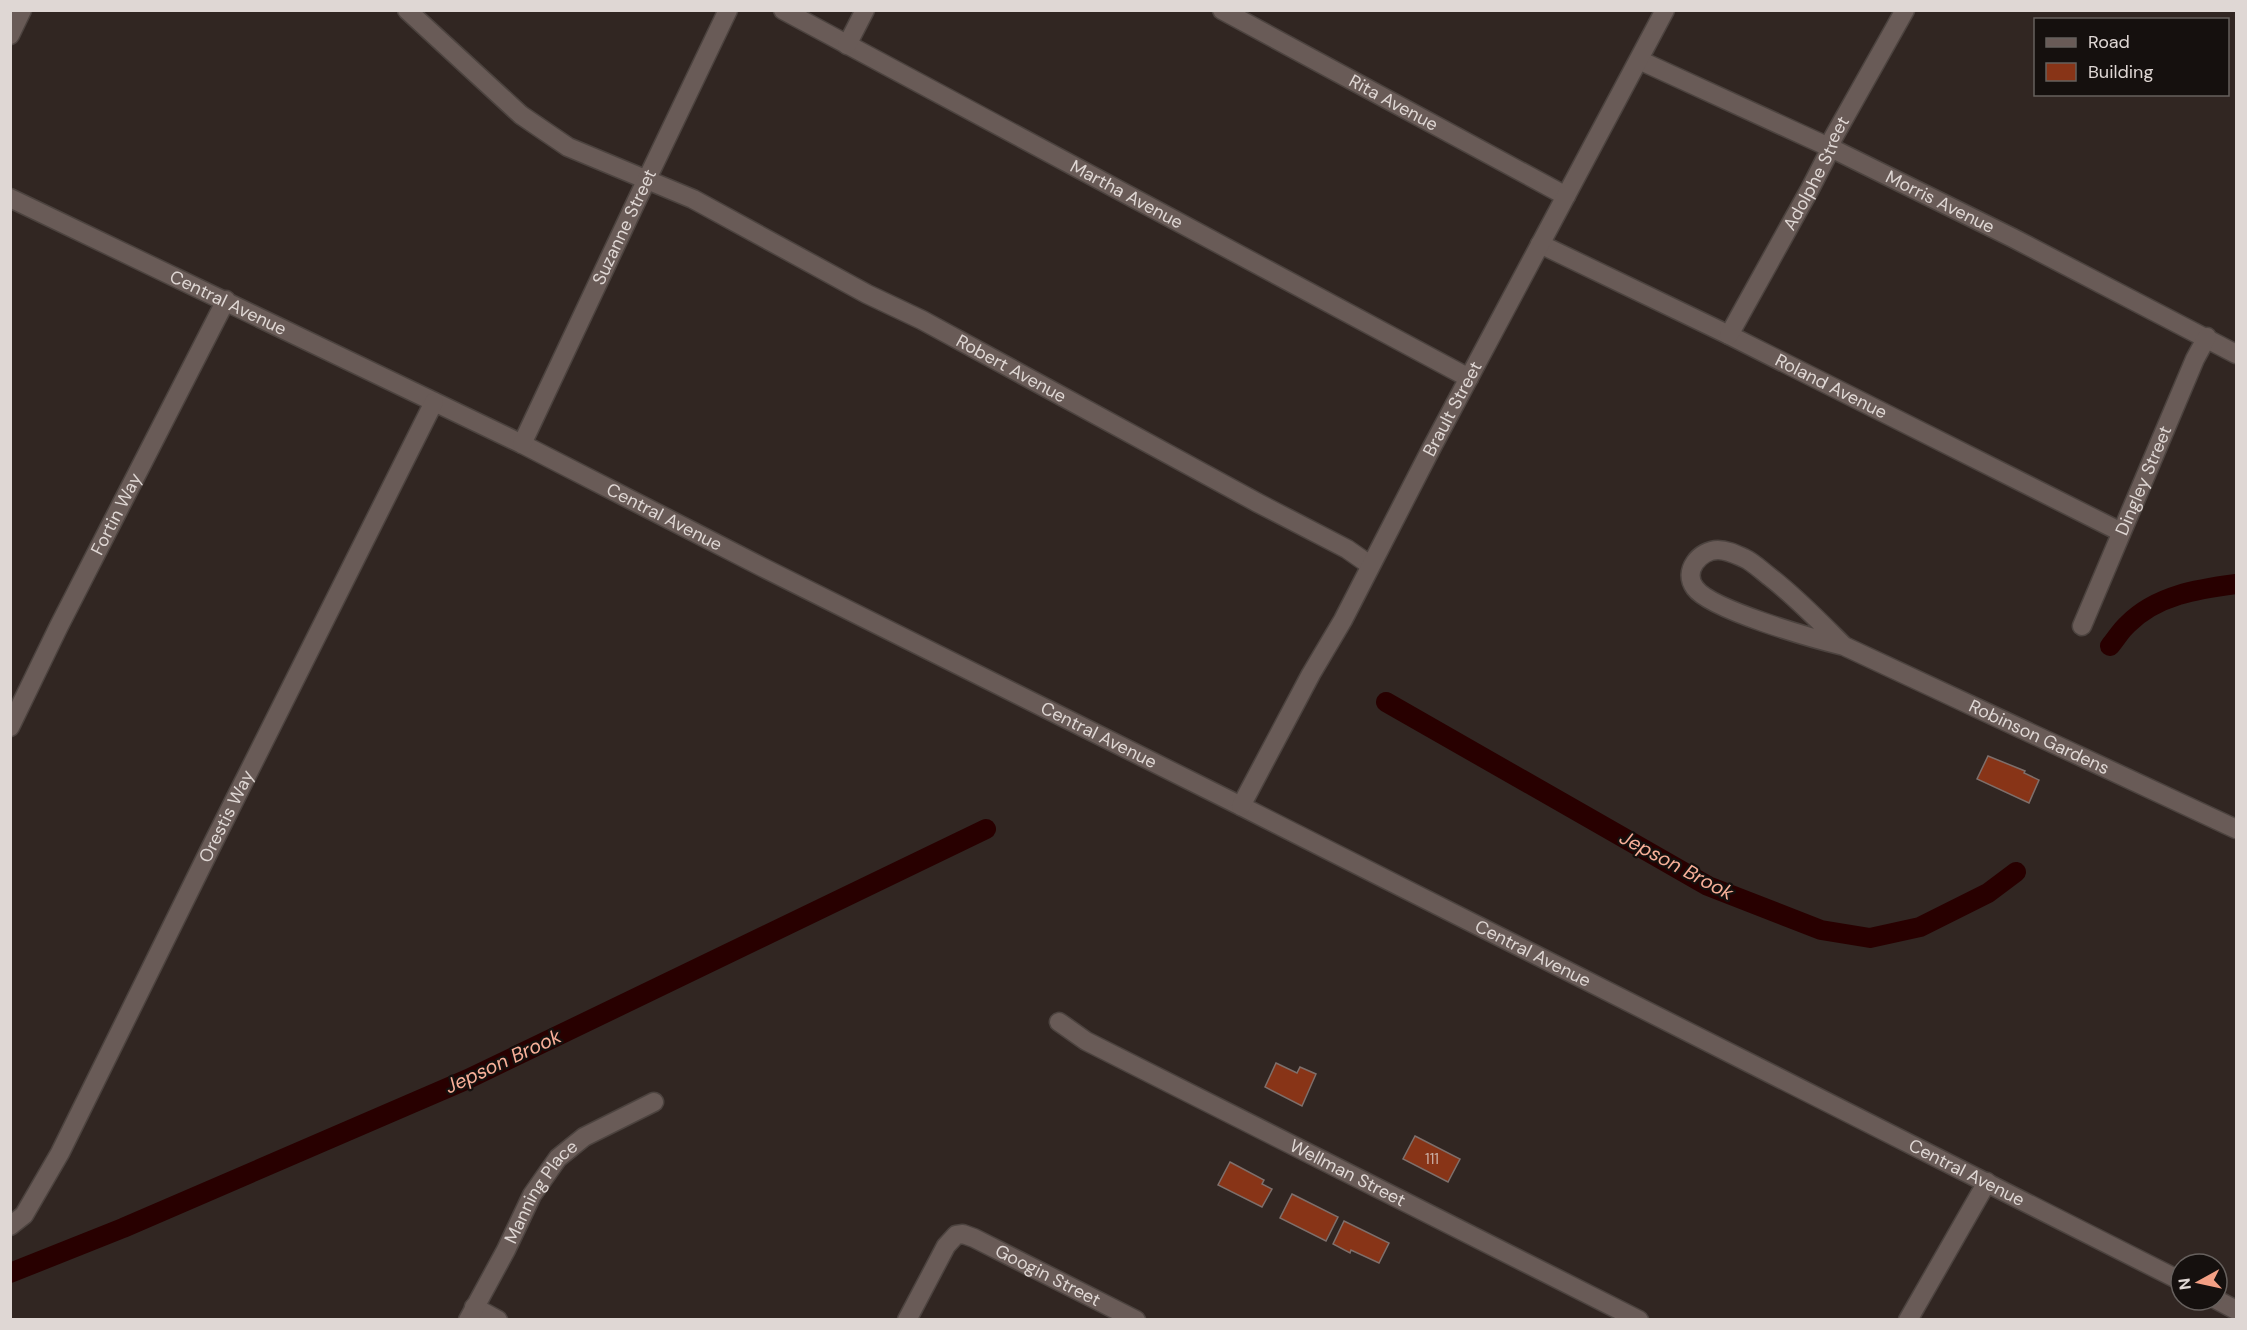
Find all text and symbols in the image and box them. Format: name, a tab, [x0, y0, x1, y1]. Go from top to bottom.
legend	[2034, 18, 2229, 96]
text: Road	[2088, 30, 2130, 54]
text: Building	[2088, 60, 2153, 84]
street label: Rita Avenue	[1345, 69, 1442, 137]
street label: Adolphe Street	[1777, 112, 1855, 235]
street label: Martha Avenue	[1066, 154, 1187, 234]
street label: Suzanne Street	[587, 165, 662, 289]
street label: Morris Avenue	[1882, 165, 1999, 239]
street label: Central Avenue	[166, 264, 291, 341]
street label: Robert Avenue	[952, 329, 1071, 408]
street label: Roland Avenue	[1771, 348, 1891, 424]
street label: Brault Street	[1417, 357, 1488, 461]
street label: Dingley Street	[2110, 422, 2177, 539]
street label: Fortin Way	[85, 469, 147, 559]
street label: Central Avenue	[602, 477, 726, 557]
street label: Robinson Gardens	[1965, 694, 2113, 780]
street label: Central Avenue	[1036, 696, 1161, 774]
street label: Orestis Way	[193, 766, 260, 867]
water label: Jepson Brook	[1615, 824, 1739, 906]
street label: Central Avenue	[1471, 914, 1595, 993]
water label: Jepson Brook	[441, 1022, 566, 1099]
street label: Central Avenue	[1904, 1133, 2029, 1212]
street label: Wellman Street	[1286, 1134, 1410, 1212]
street label: Manning Place	[499, 1135, 583, 1248]
house number: 111	[1425, 1149, 1439, 1169]
street label: Googin Street	[991, 1239, 1105, 1312]
north arrow	[2169, 1252, 2229, 1312]
text: N	[2173, 1277, 2196, 1291]

